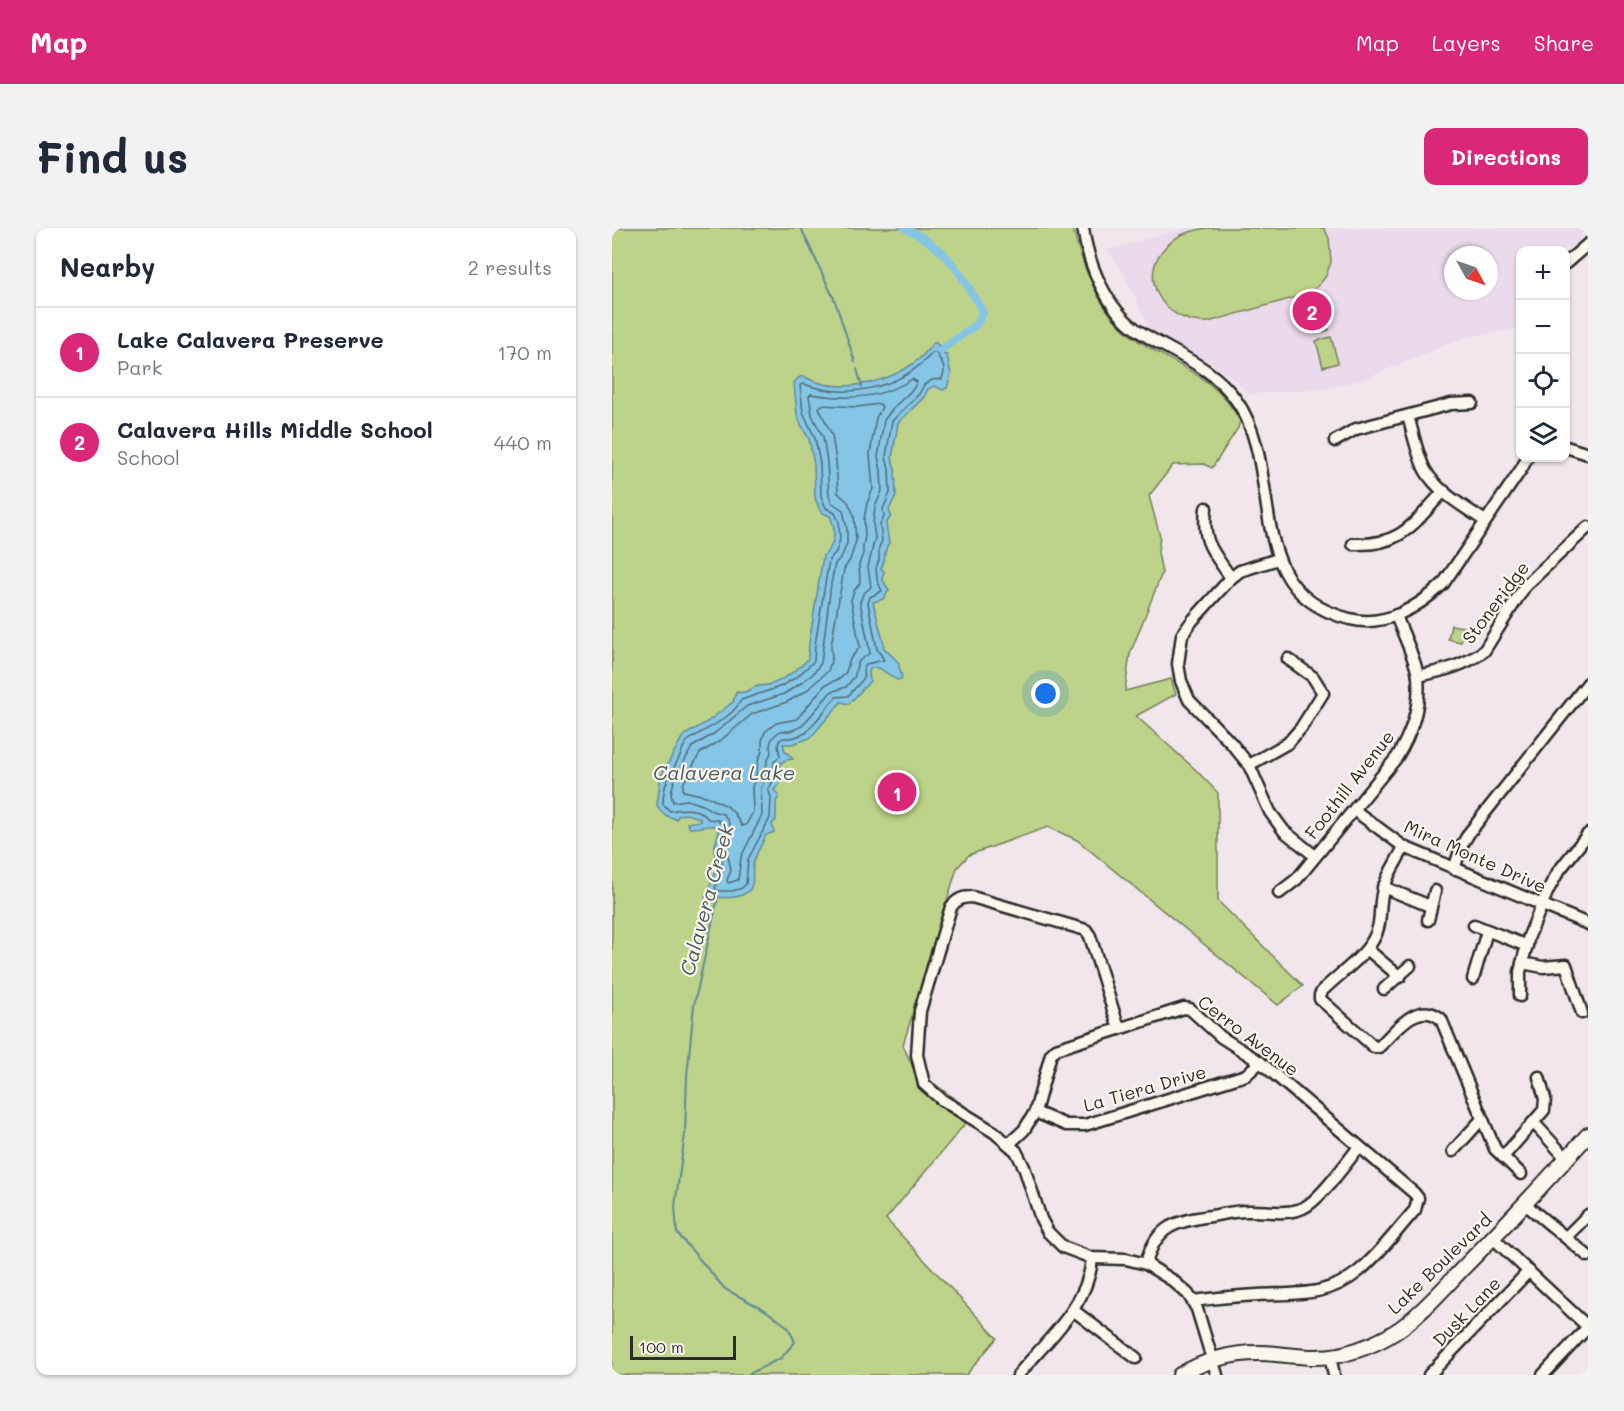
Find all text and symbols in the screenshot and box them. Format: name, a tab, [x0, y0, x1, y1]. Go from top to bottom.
text: Map	[30, 24, 87, 60]
text: Map	[1356, 29, 1399, 56]
text: Layers	[1432, 29, 1501, 56]
text: Share	[1534, 29, 1594, 56]
button: Directions	[1424, 128, 1588, 185]
text: Find us	[36, 129, 188, 184]
north arrow	[1444, 246, 1498, 300]
map controls	[1516, 246, 1570, 462]
button: +	[1516, 246, 1570, 300]
text: Nearby	[60, 250, 155, 284]
text: 2 results	[468, 254, 552, 280]
pin: 2	[1292, 288, 1332, 334]
button: −	[1516, 300, 1570, 354]
text: Lake Calavera Preserve	[117, 325, 384, 354]
text: 1	[75, 339, 84, 365]
text: 170 m	[497, 339, 552, 365]
text: Park	[117, 354, 162, 380]
button: locate	[1516, 354, 1570, 408]
button: layers	[1516, 408, 1570, 462]
text: Calavera Hills Middle School	[117, 415, 433, 444]
text: 2	[74, 429, 85, 455]
text: 440 m	[494, 429, 552, 455]
text: School	[117, 444, 180, 470]
street label: Stoneridge	[1456, 556, 1534, 649]
your location	[1031, 679, 1060, 708]
street label: Foothill Avenue	[1299, 725, 1399, 844]
water label: Calavera Lake	[653, 759, 795, 785]
pin: 1	[878, 770, 916, 814]
street label: Mira Monte Drive	[1401, 814, 1550, 898]
water label: Calavera Creek	[673, 821, 739, 978]
street label: Cerro Avenue	[1193, 989, 1304, 1081]
street label: La Tiera Drive	[1081, 1059, 1209, 1117]
street label: Lake Boulevard	[1382, 1208, 1496, 1319]
street label: Dusk Lane	[1427, 1271, 1506, 1351]
scale bar	[630, 1333, 736, 1360]
text: 100 m	[639, 1336, 684, 1357]

